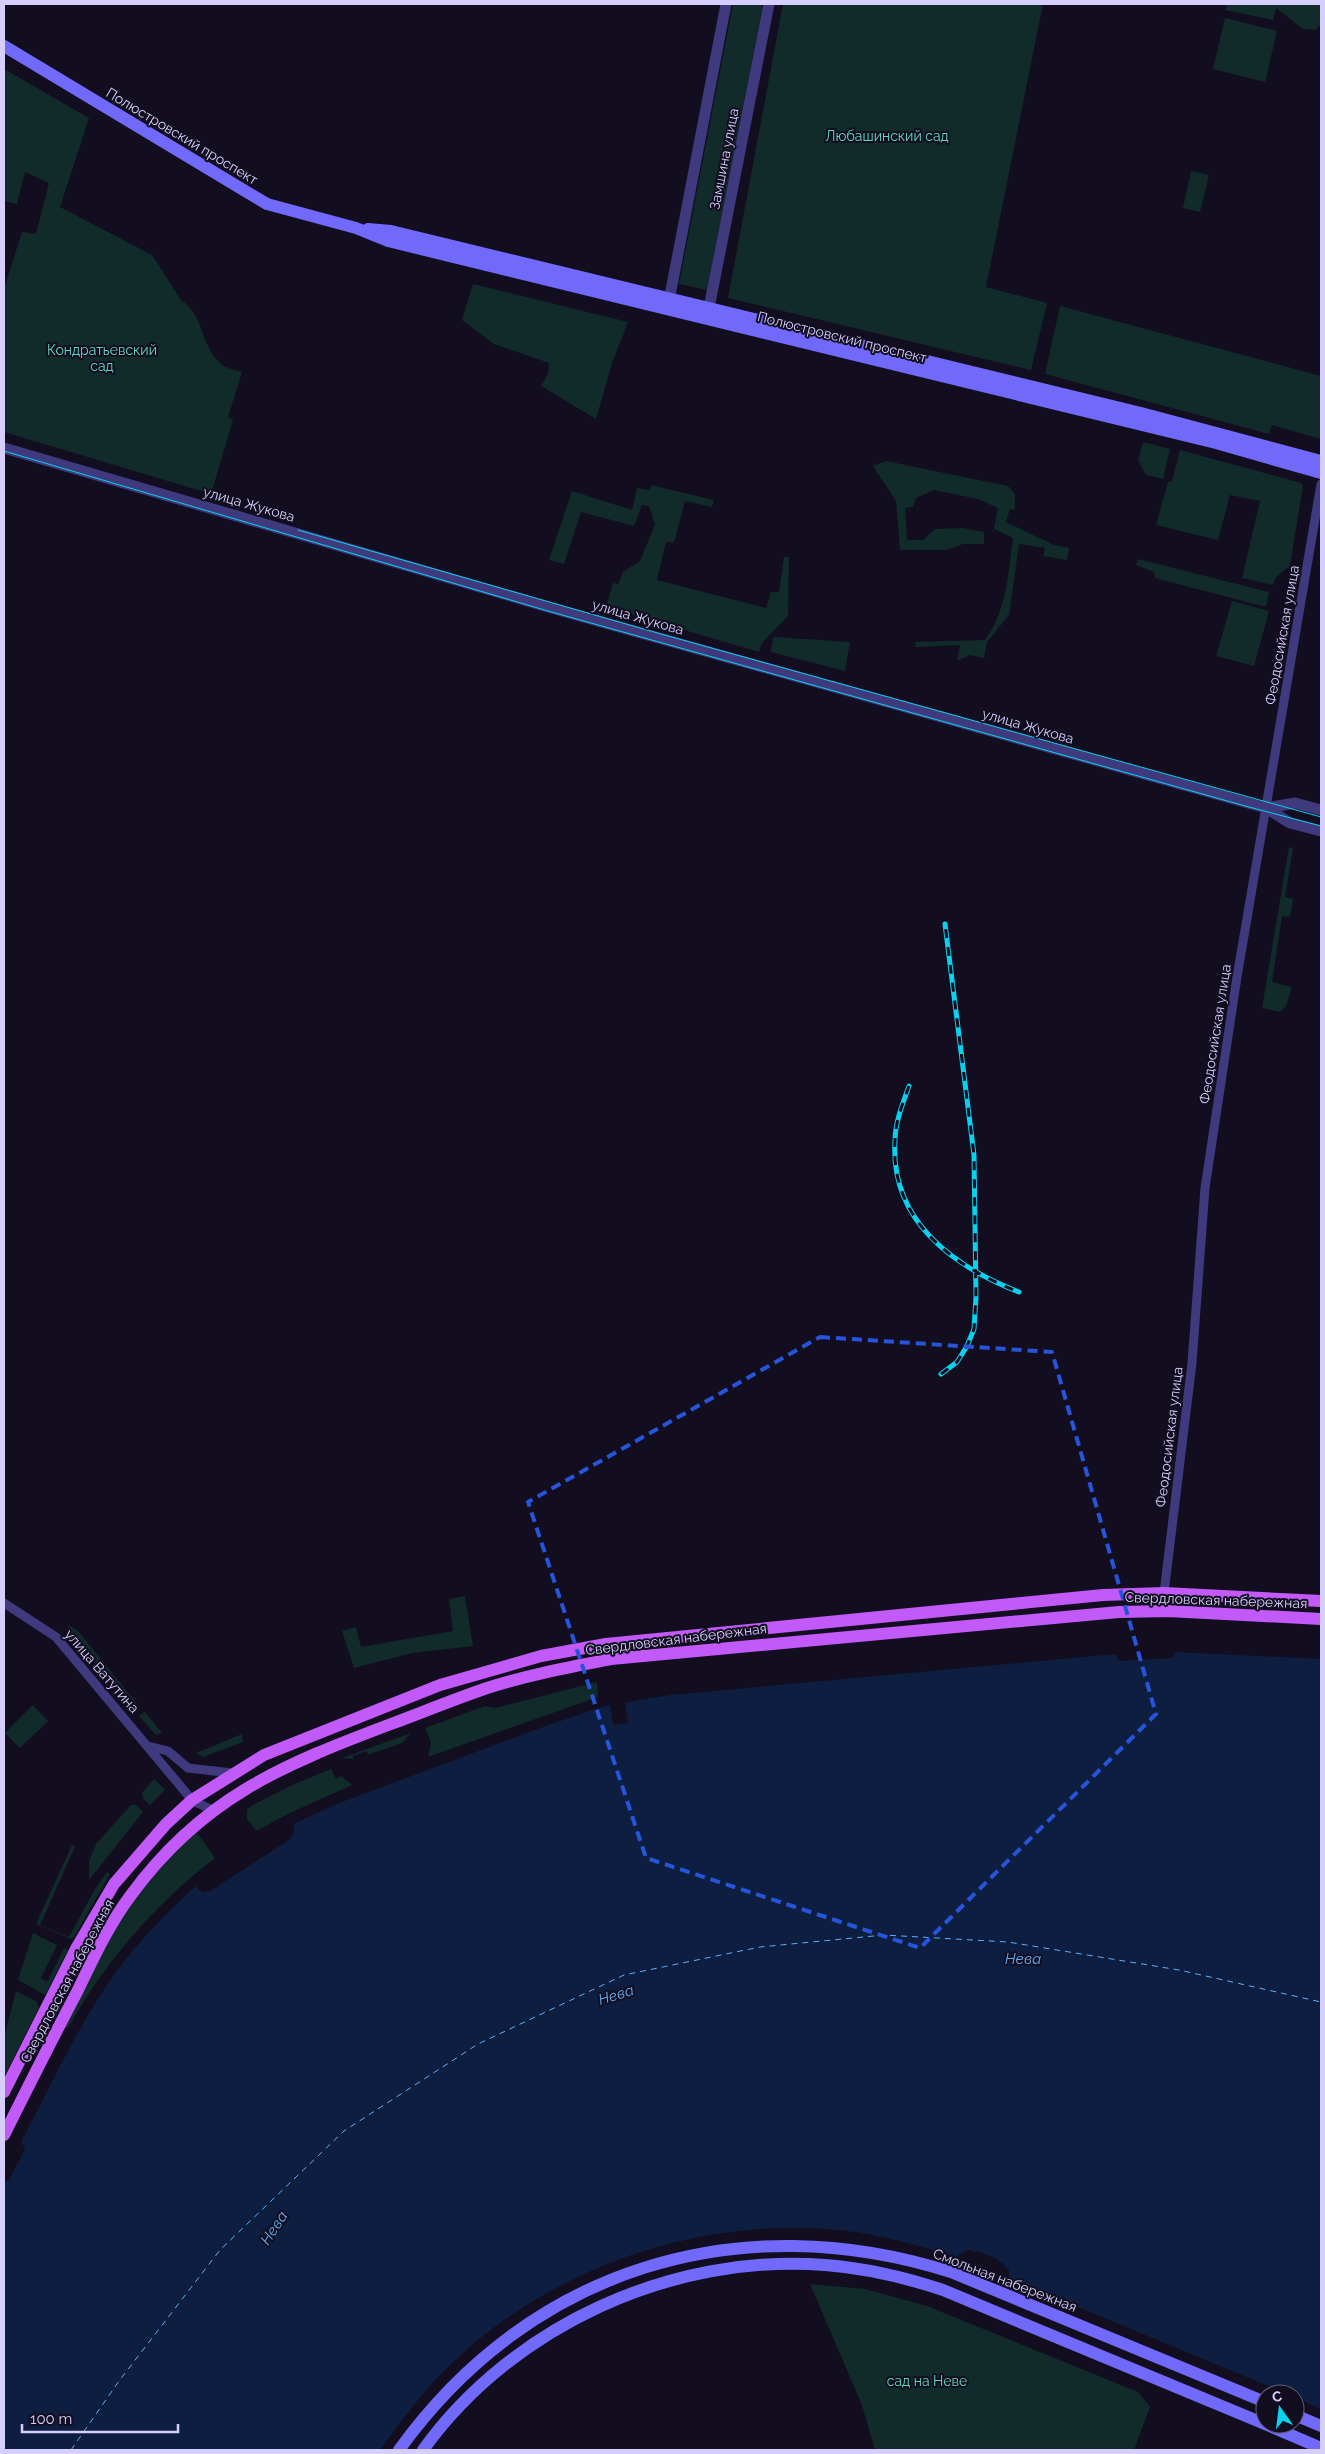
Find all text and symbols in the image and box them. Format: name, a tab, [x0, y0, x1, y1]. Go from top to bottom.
street label: Полюстровский проспект	[103, 84, 261, 188]
street label: Замшина улица	[706, 107, 742, 211]
park label: Любашинский сад	[825, 128, 949, 144]
street label: Полюстровский проспект	[756, 308, 929, 366]
park label: Кондратьевский сад	[47, 342, 157, 374]
street label: улица Жукова	[201, 483, 297, 525]
street label: Феодосийская улица	[1262, 564, 1302, 706]
street label: улица Жукова	[590, 596, 686, 638]
street label: улица Жукова	[980, 705, 1076, 747]
street label: Феодосийская улица	[1196, 963, 1234, 1105]
street label: Феодосийская улица	[1152, 1366, 1186, 1508]
street label: Свердловская набережная	[1124, 1589, 1308, 1611]
street label: Свердловская набережная	[584, 1620, 768, 1658]
street label: улица Ватутина	[61, 1626, 143, 1716]
street label: Свердловская набережная	[17, 1897, 117, 2065]
water label: Нева	[1005, 1950, 1041, 1968]
water label: Нева	[596, 1981, 636, 2009]
water label: Нева	[257, 2208, 291, 2248]
street label: Смольная набережная	[931, 2245, 1079, 2315]
park label: сад на Неве	[887, 2373, 967, 2389]
north arrow	[1255, 2384, 1305, 2434]
text: С	[1270, 2387, 1284, 2405]
scale bar	[22, 2402, 179, 2434]
text: 100 m	[30, 2410, 72, 2428]

